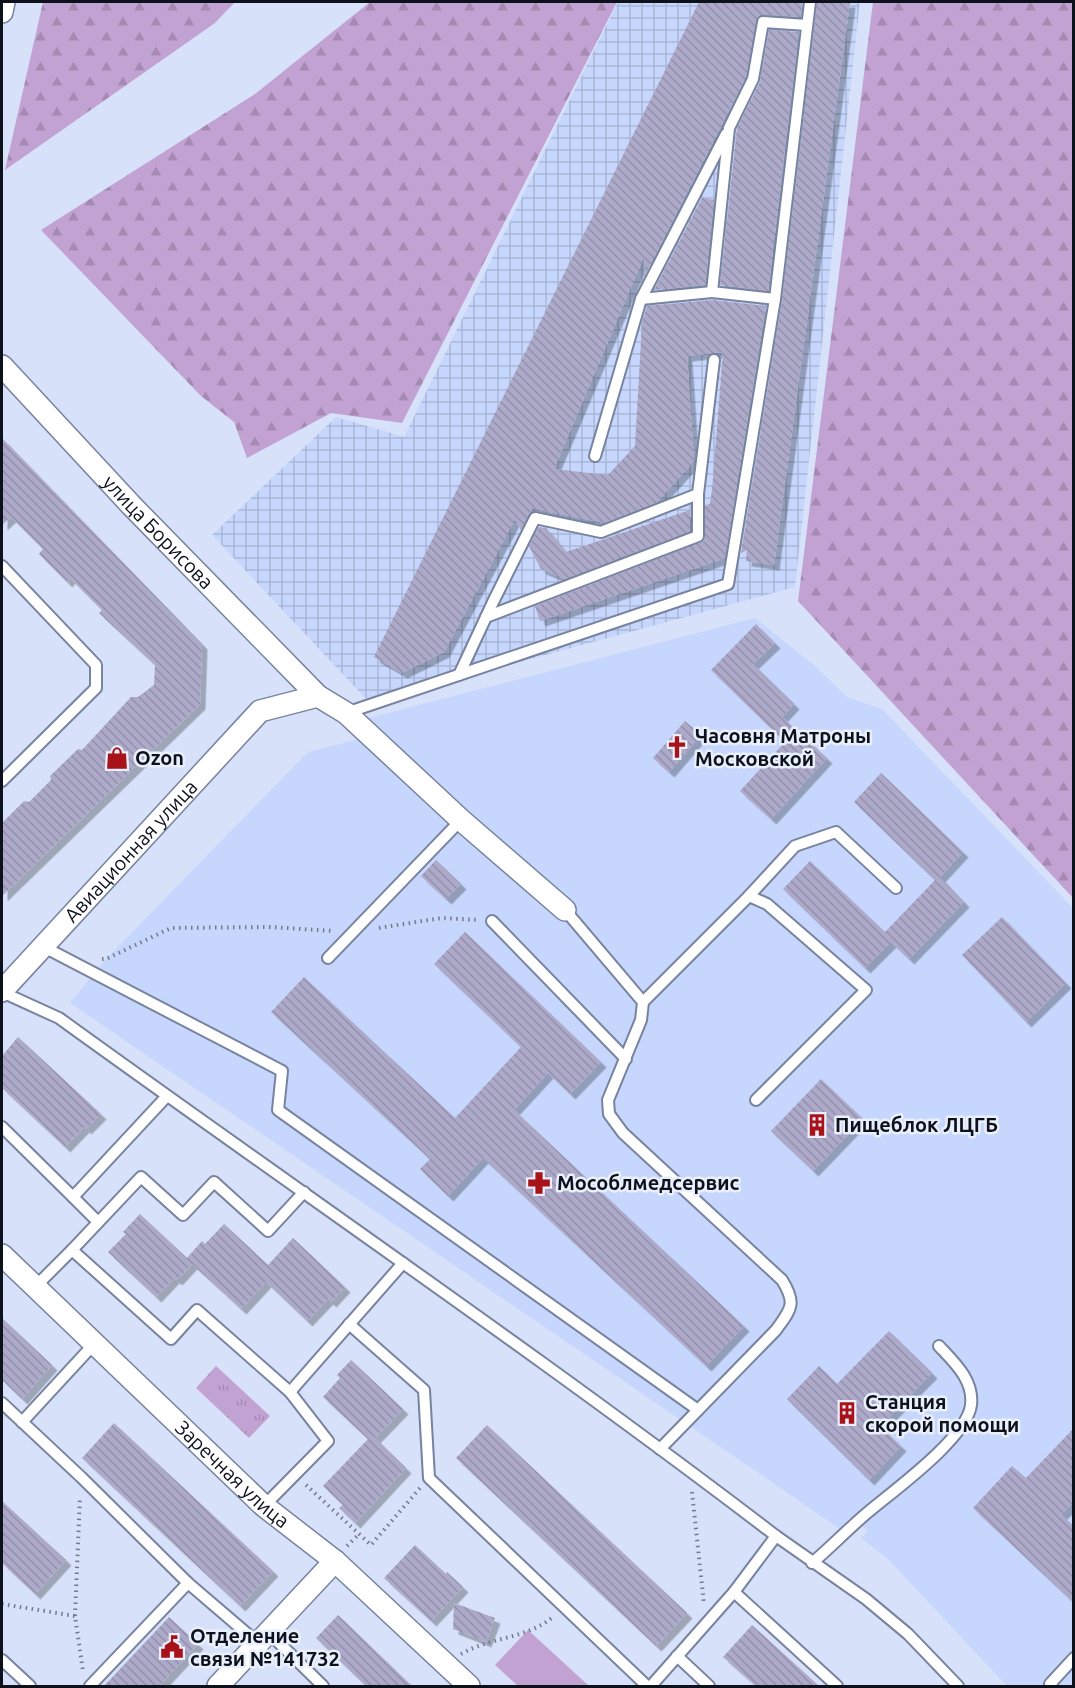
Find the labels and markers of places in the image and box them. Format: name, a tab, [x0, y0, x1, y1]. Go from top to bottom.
place label: Часовня Матроны Московской	[695, 724, 871, 770]
church icon: Часовня Матроны Московской	[664, 734, 690, 760]
shop icon: Ozon	[104, 745, 130, 771]
place label: Ozon	[135, 746, 184, 769]
building icon: Пищеблок ЛЦГБ	[804, 1112, 830, 1138]
place label: Пищеблок ЛЦГБ	[835, 1113, 998, 1136]
pharmacy icon: Мособлмедсервис	[526, 1170, 552, 1196]
place label: Мособлмедсервис	[557, 1171, 740, 1194]
place label: Станция скорой помощи	[865, 1390, 1019, 1436]
building icon: Станция скорой помощи	[834, 1400, 860, 1426]
place label: Отделение связи №141732	[190, 1624, 340, 1670]
public building icon: Отделение связи №141732	[159, 1634, 185, 1660]

